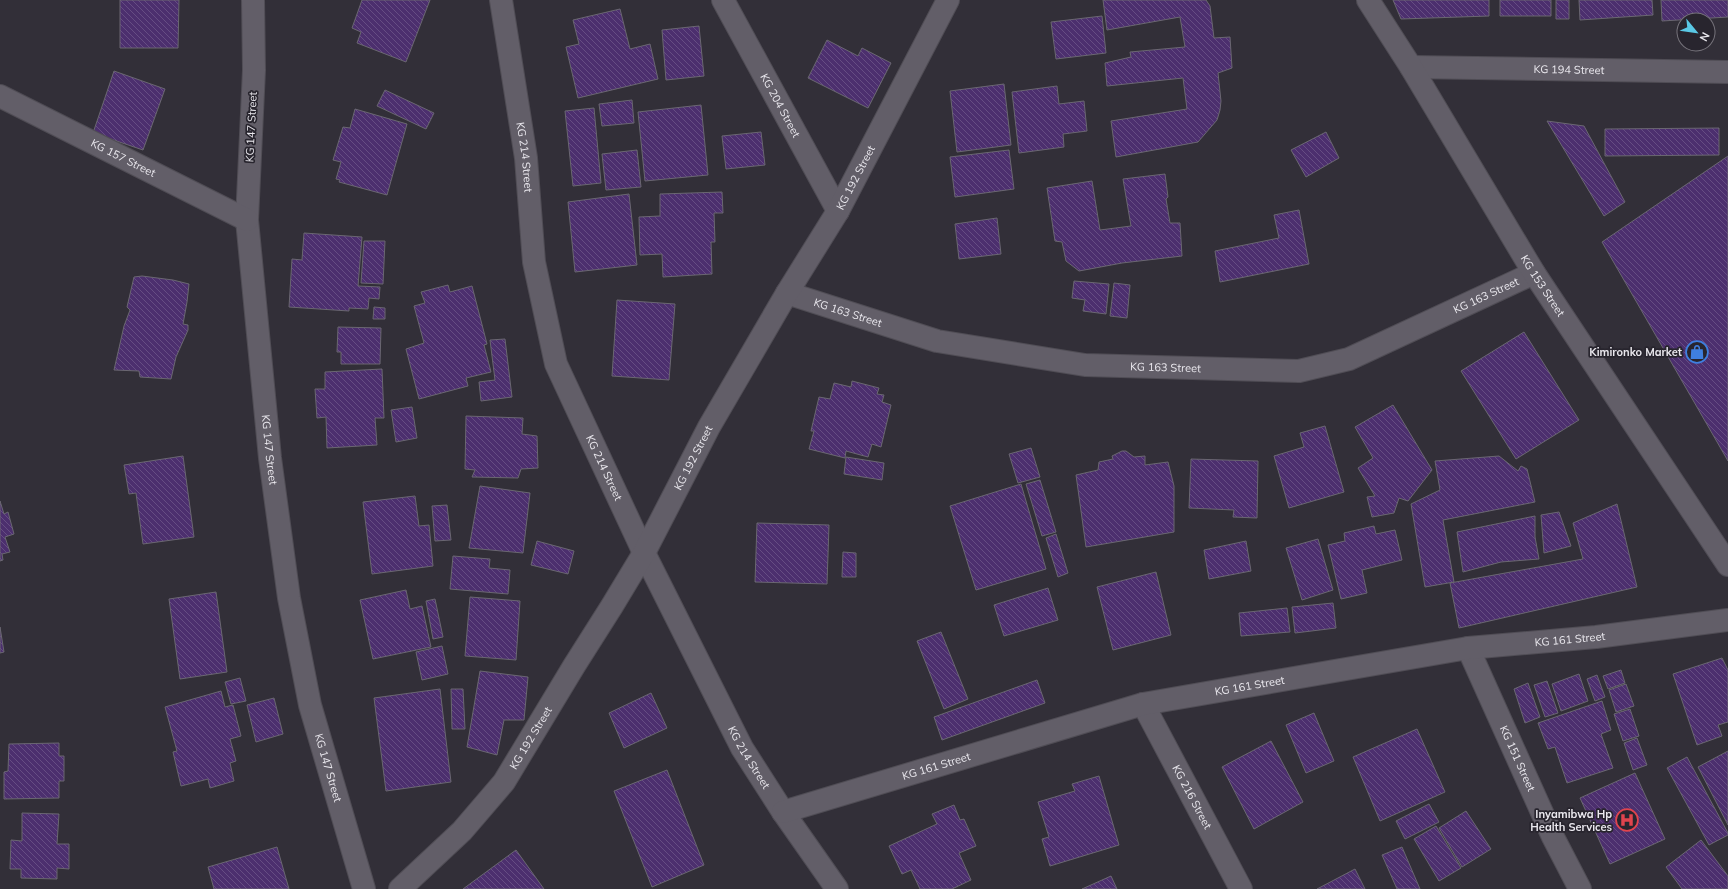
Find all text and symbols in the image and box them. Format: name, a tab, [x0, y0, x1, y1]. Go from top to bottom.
north arrow	[1676, 12, 1716, 52]
text: N	[1697, 30, 1713, 44]
street label: KG 194 Street	[1533, 62, 1605, 77]
street label: KG 204 Street	[757, 71, 804, 140]
street label: KG 147 Street	[242, 91, 260, 163]
street label: KG 214 Street	[513, 121, 536, 193]
street label: KG 157 Street	[89, 136, 158, 180]
street label: KG 192 Street	[833, 143, 878, 212]
street label: KG 153 Street	[1518, 252, 1568, 319]
street label: KG 163 Street	[1451, 274, 1521, 317]
street label: KG 163 Street	[812, 295, 884, 330]
shop icon: Kimironko Market	[1684, 339, 1710, 365]
place label: Kimironko Market	[1589, 345, 1682, 359]
street label: KG 163 Street	[1130, 359, 1201, 375]
street label: KG 147 Street	[259, 414, 281, 486]
street label: KG 192 Street	[671, 423, 716, 492]
street label: KG 214 Street	[583, 433, 626, 503]
street label: KG 161 Street	[1534, 629, 1606, 649]
street label: KG 161 Street	[1214, 673, 1286, 699]
street label: KG 192 Street	[506, 704, 555, 772]
street label: KG 151 Street	[1497, 723, 1539, 794]
street label: KG 214 Street	[725, 724, 773, 791]
street label: KG 147 Street	[312, 732, 345, 804]
street label: KG 161 Street	[900, 749, 972, 783]
street label: KG 216 Street	[1169, 762, 1215, 831]
place label: Inyamibwa Hp Health Services	[1530, 807, 1612, 834]
hospital icon: Inyamibwa Hp Health Services	[1614, 807, 1640, 833]

